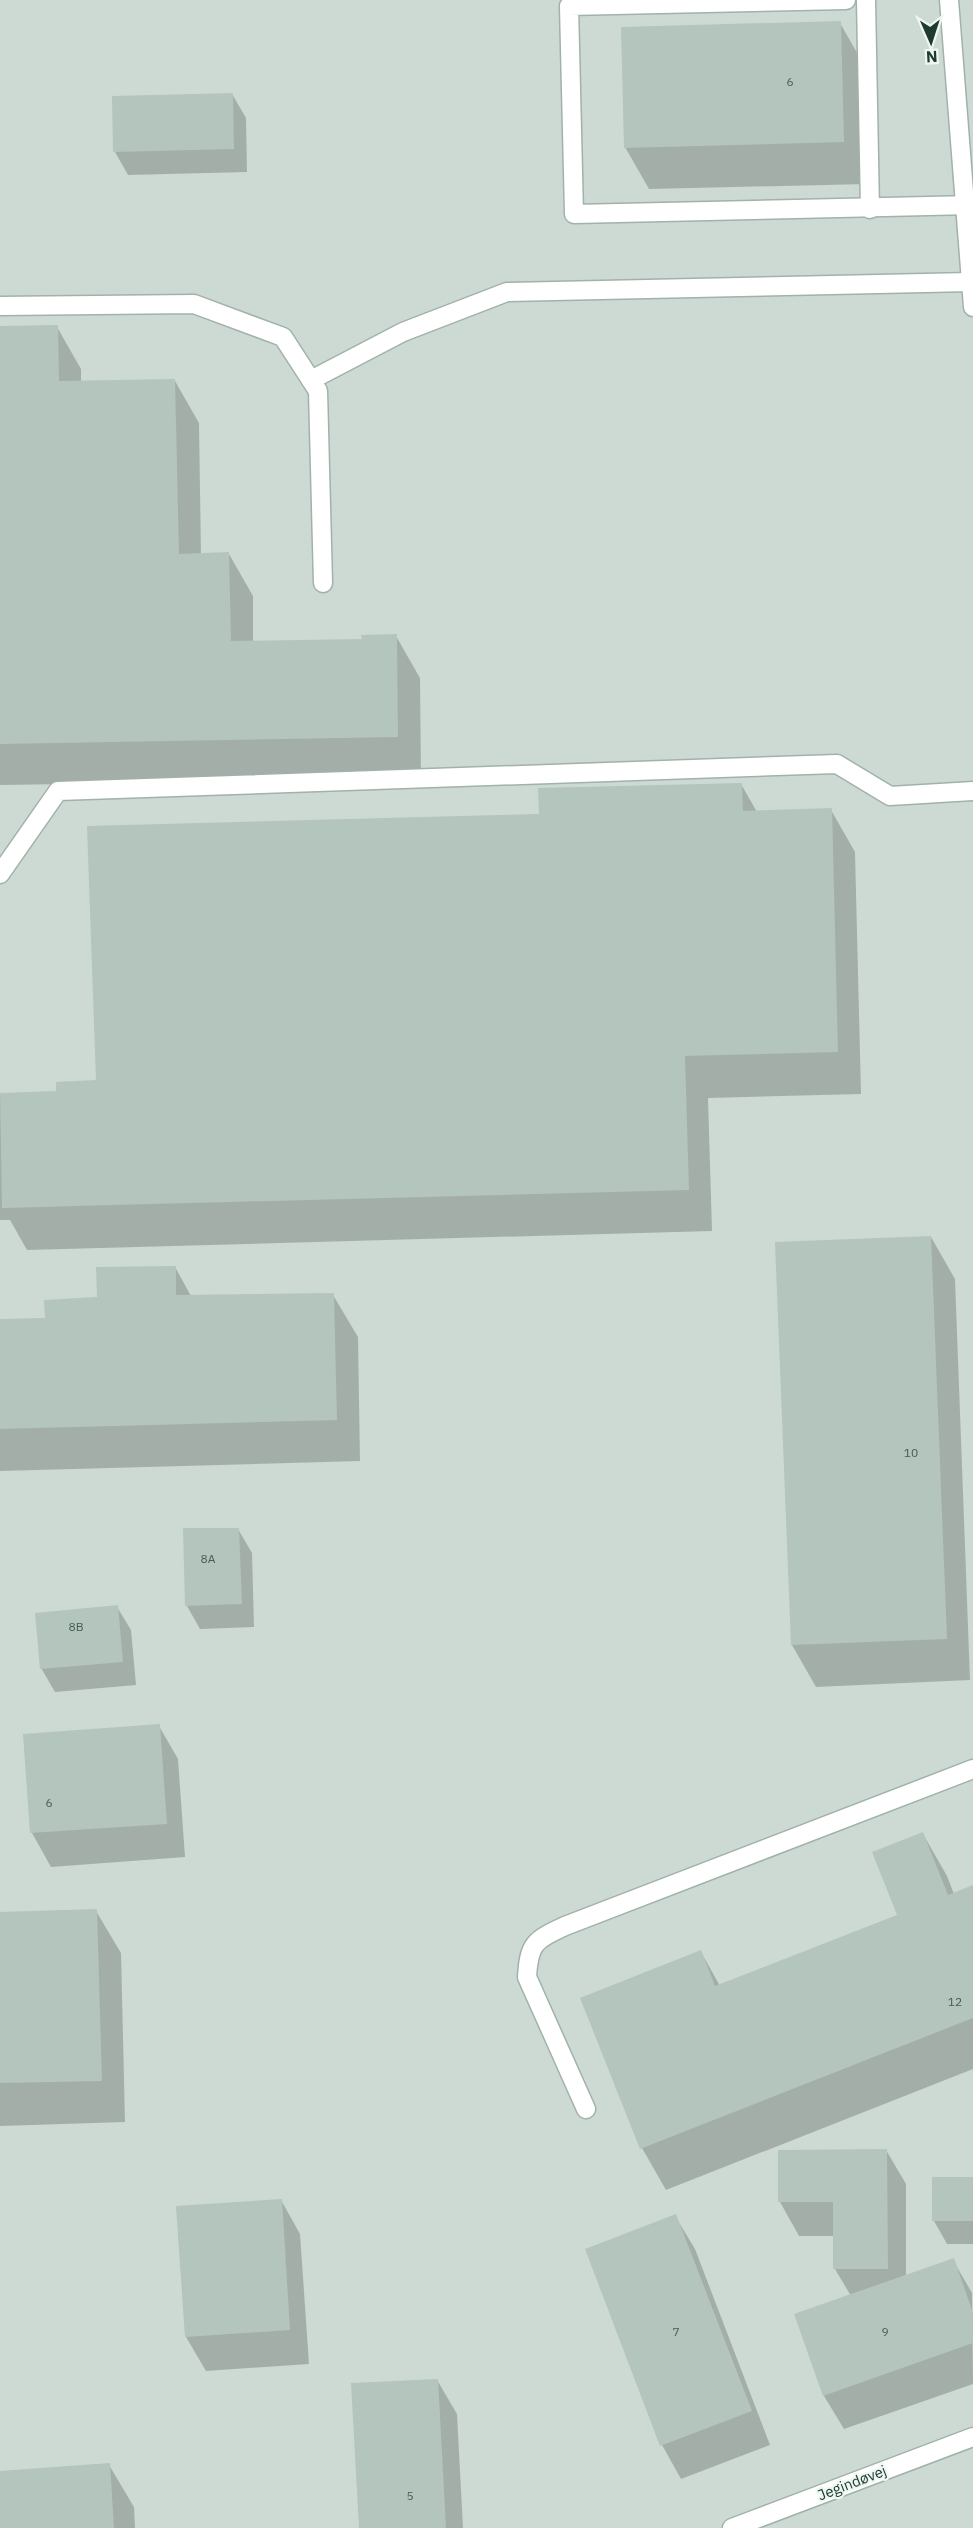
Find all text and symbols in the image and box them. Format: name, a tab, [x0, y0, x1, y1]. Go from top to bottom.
north arrow	[901, 12, 961, 72]
text: N	[925, 47, 938, 67]
house number: 6	[786, 74, 794, 89]
house number: 10	[904, 1445, 918, 1460]
house number: 8A	[201, 1551, 216, 1566]
house number: 8B	[68, 1619, 84, 1634]
house number: 6	[45, 1795, 53, 1810]
house number: 12	[948, 1994, 962, 2009]
house number: 7	[672, 2324, 680, 2339]
house number: 9	[881, 2324, 889, 2339]
street label: Jegindøvej	[815, 2461, 889, 2504]
house number: 5	[406, 2488, 414, 2503]

